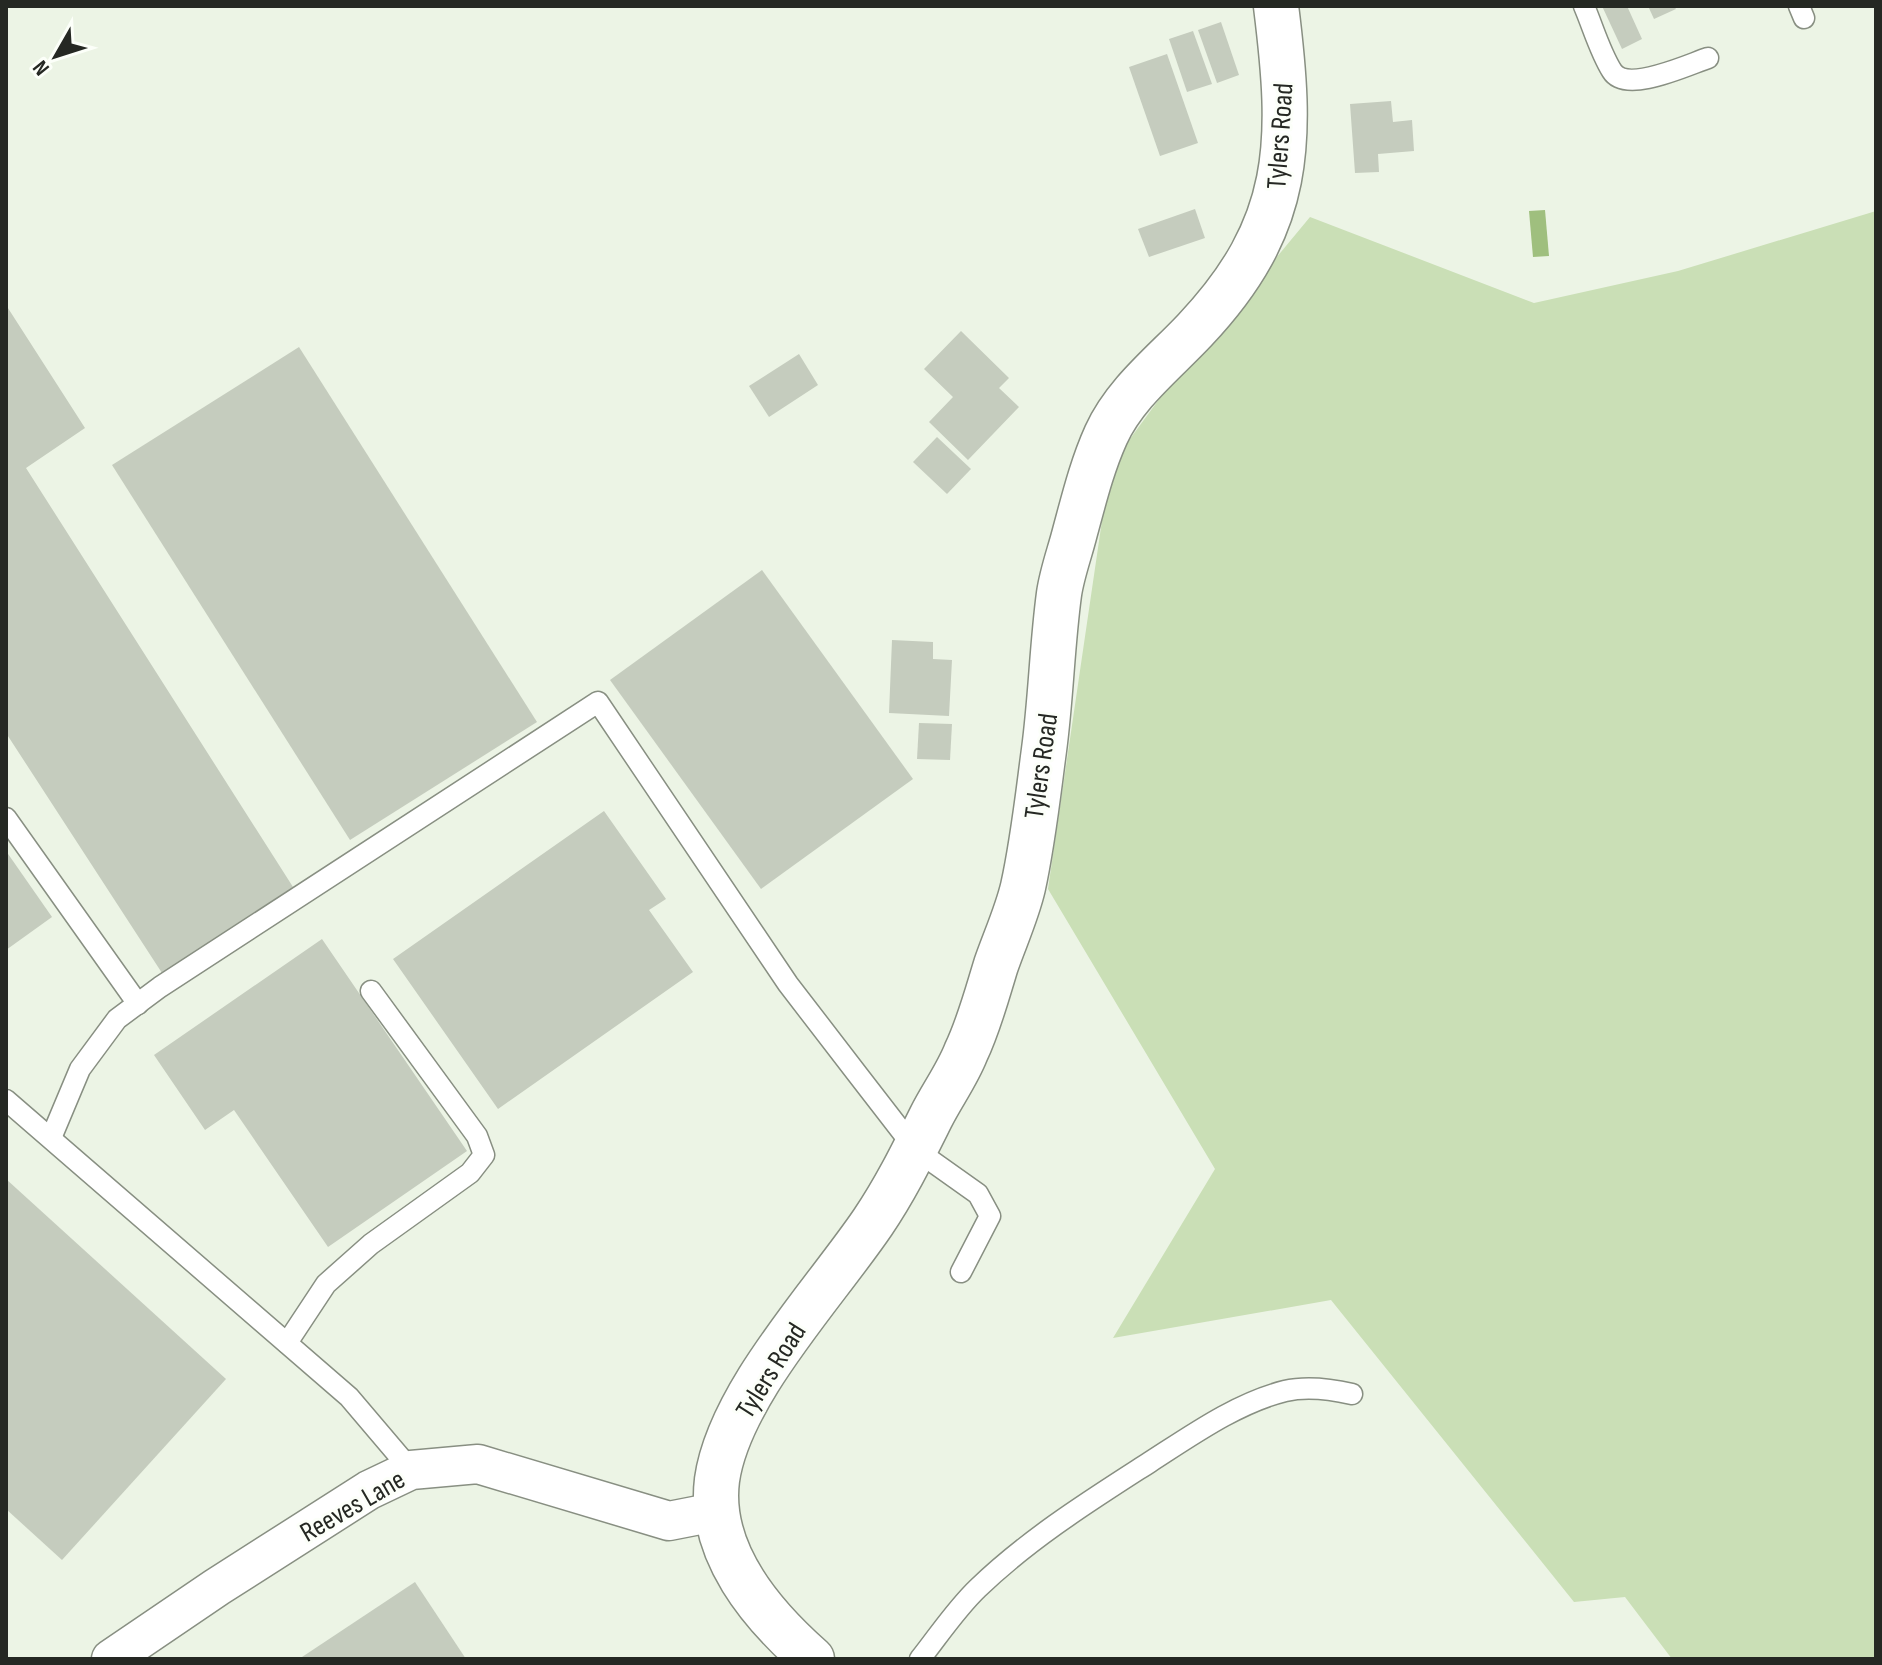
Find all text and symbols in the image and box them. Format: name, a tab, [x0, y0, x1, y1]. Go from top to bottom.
north arrow	[16, 16, 96, 96]
text: N	[27, 55, 56, 81]
street label: Tylers Road	[1260, 82, 1301, 190]
street label: Tylers Road	[1018, 711, 1065, 821]
street label: Tylers Road	[729, 1317, 813, 1425]
street label: Reeves Lane	[294, 1463, 411, 1550]

